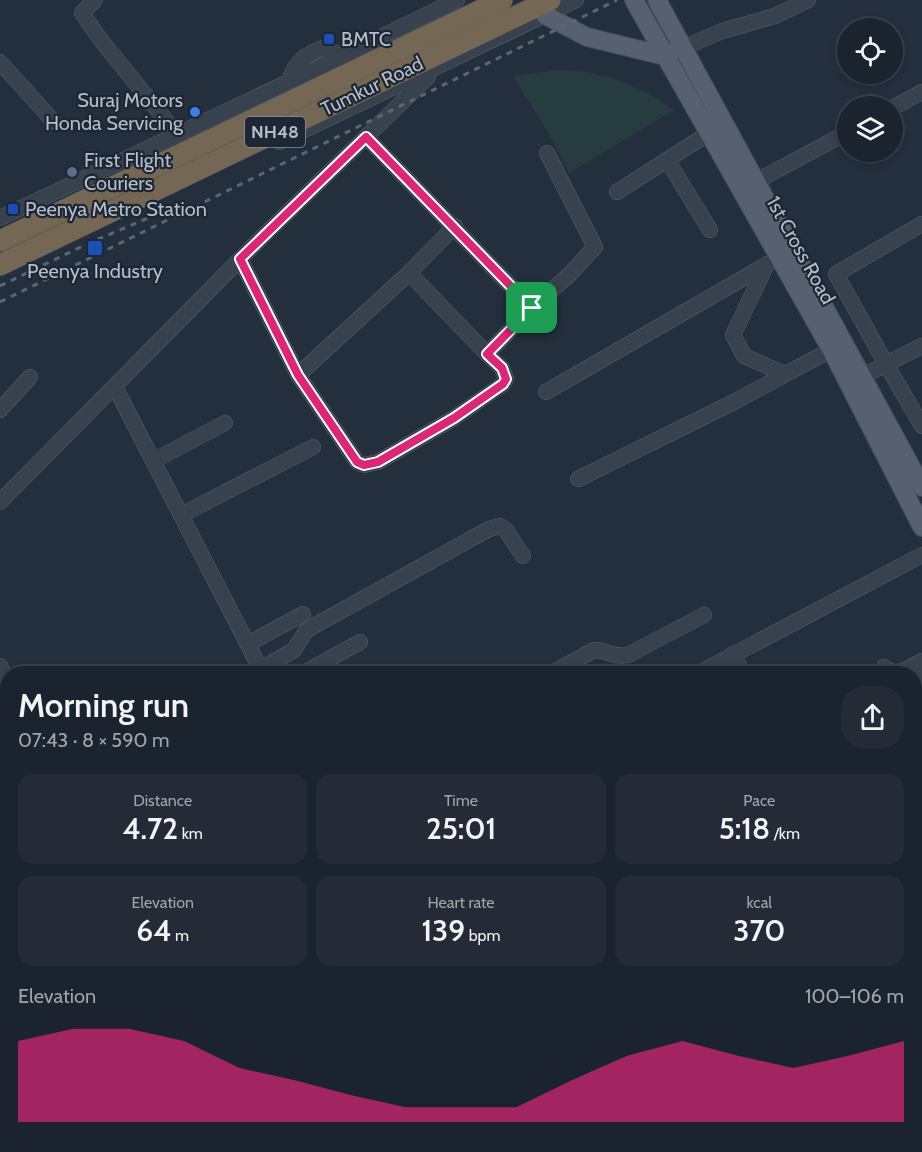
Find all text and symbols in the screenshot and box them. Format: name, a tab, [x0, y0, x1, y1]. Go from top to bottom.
map controls	[837, 18, 903, 162]
button: locate	[837, 18, 903, 84]
place label: BMTC	[341, 27, 391, 51]
marker: BMTC	[322, 32, 336, 46]
street label: Tumkur Road	[317, 51, 427, 121]
place label: Suraj Motors Honda Servicing	[45, 88, 184, 135]
button: layers	[837, 96, 903, 162]
marker: Suraj Motors Honda Servicing	[188, 105, 202, 119]
road number: NH48	[245, 117, 305, 147]
place label: First Flight Couriers	[84, 148, 171, 195]
marker: First Flight Couriers	[65, 165, 79, 179]
street label: 1st Cross Road	[761, 192, 841, 308]
place label: Peenya Metro Station	[25, 197, 207, 221]
marker: Peenya Metro Station	[6, 202, 20, 216]
marker: Peenya Industry	[86, 239, 104, 257]
place label: Peenya Industry	[27, 259, 163, 283]
pin	[506, 282, 557, 333]
icon: arrive	[515, 291, 548, 324]
text: Morning run	[18, 685, 189, 725]
button: share	[841, 686, 904, 749]
text: 07:43 · 8 × 590 m	[18, 728, 170, 752]
text: Distance	[133, 791, 192, 810]
text: Time	[444, 791, 478, 810]
text: Pace	[743, 791, 775, 810]
text: 4.72	[122, 810, 178, 847]
text: 25:01	[426, 810, 496, 847]
text: 5:18	[719, 810, 770, 847]
text: km	[178, 824, 203, 843]
text: /km	[770, 824, 800, 843]
text: Elevation	[131, 893, 194, 912]
text: Heart rate	[428, 893, 494, 912]
text: kcal	[747, 893, 772, 912]
text: 64	[136, 912, 171, 949]
text: 139	[421, 912, 465, 949]
text: 370	[733, 912, 785, 949]
text: m	[171, 926, 189, 945]
text: bpm	[465, 926, 501, 945]
text: Elevation	[18, 984, 96, 1008]
text: 100–106 m	[805, 984, 904, 1008]

